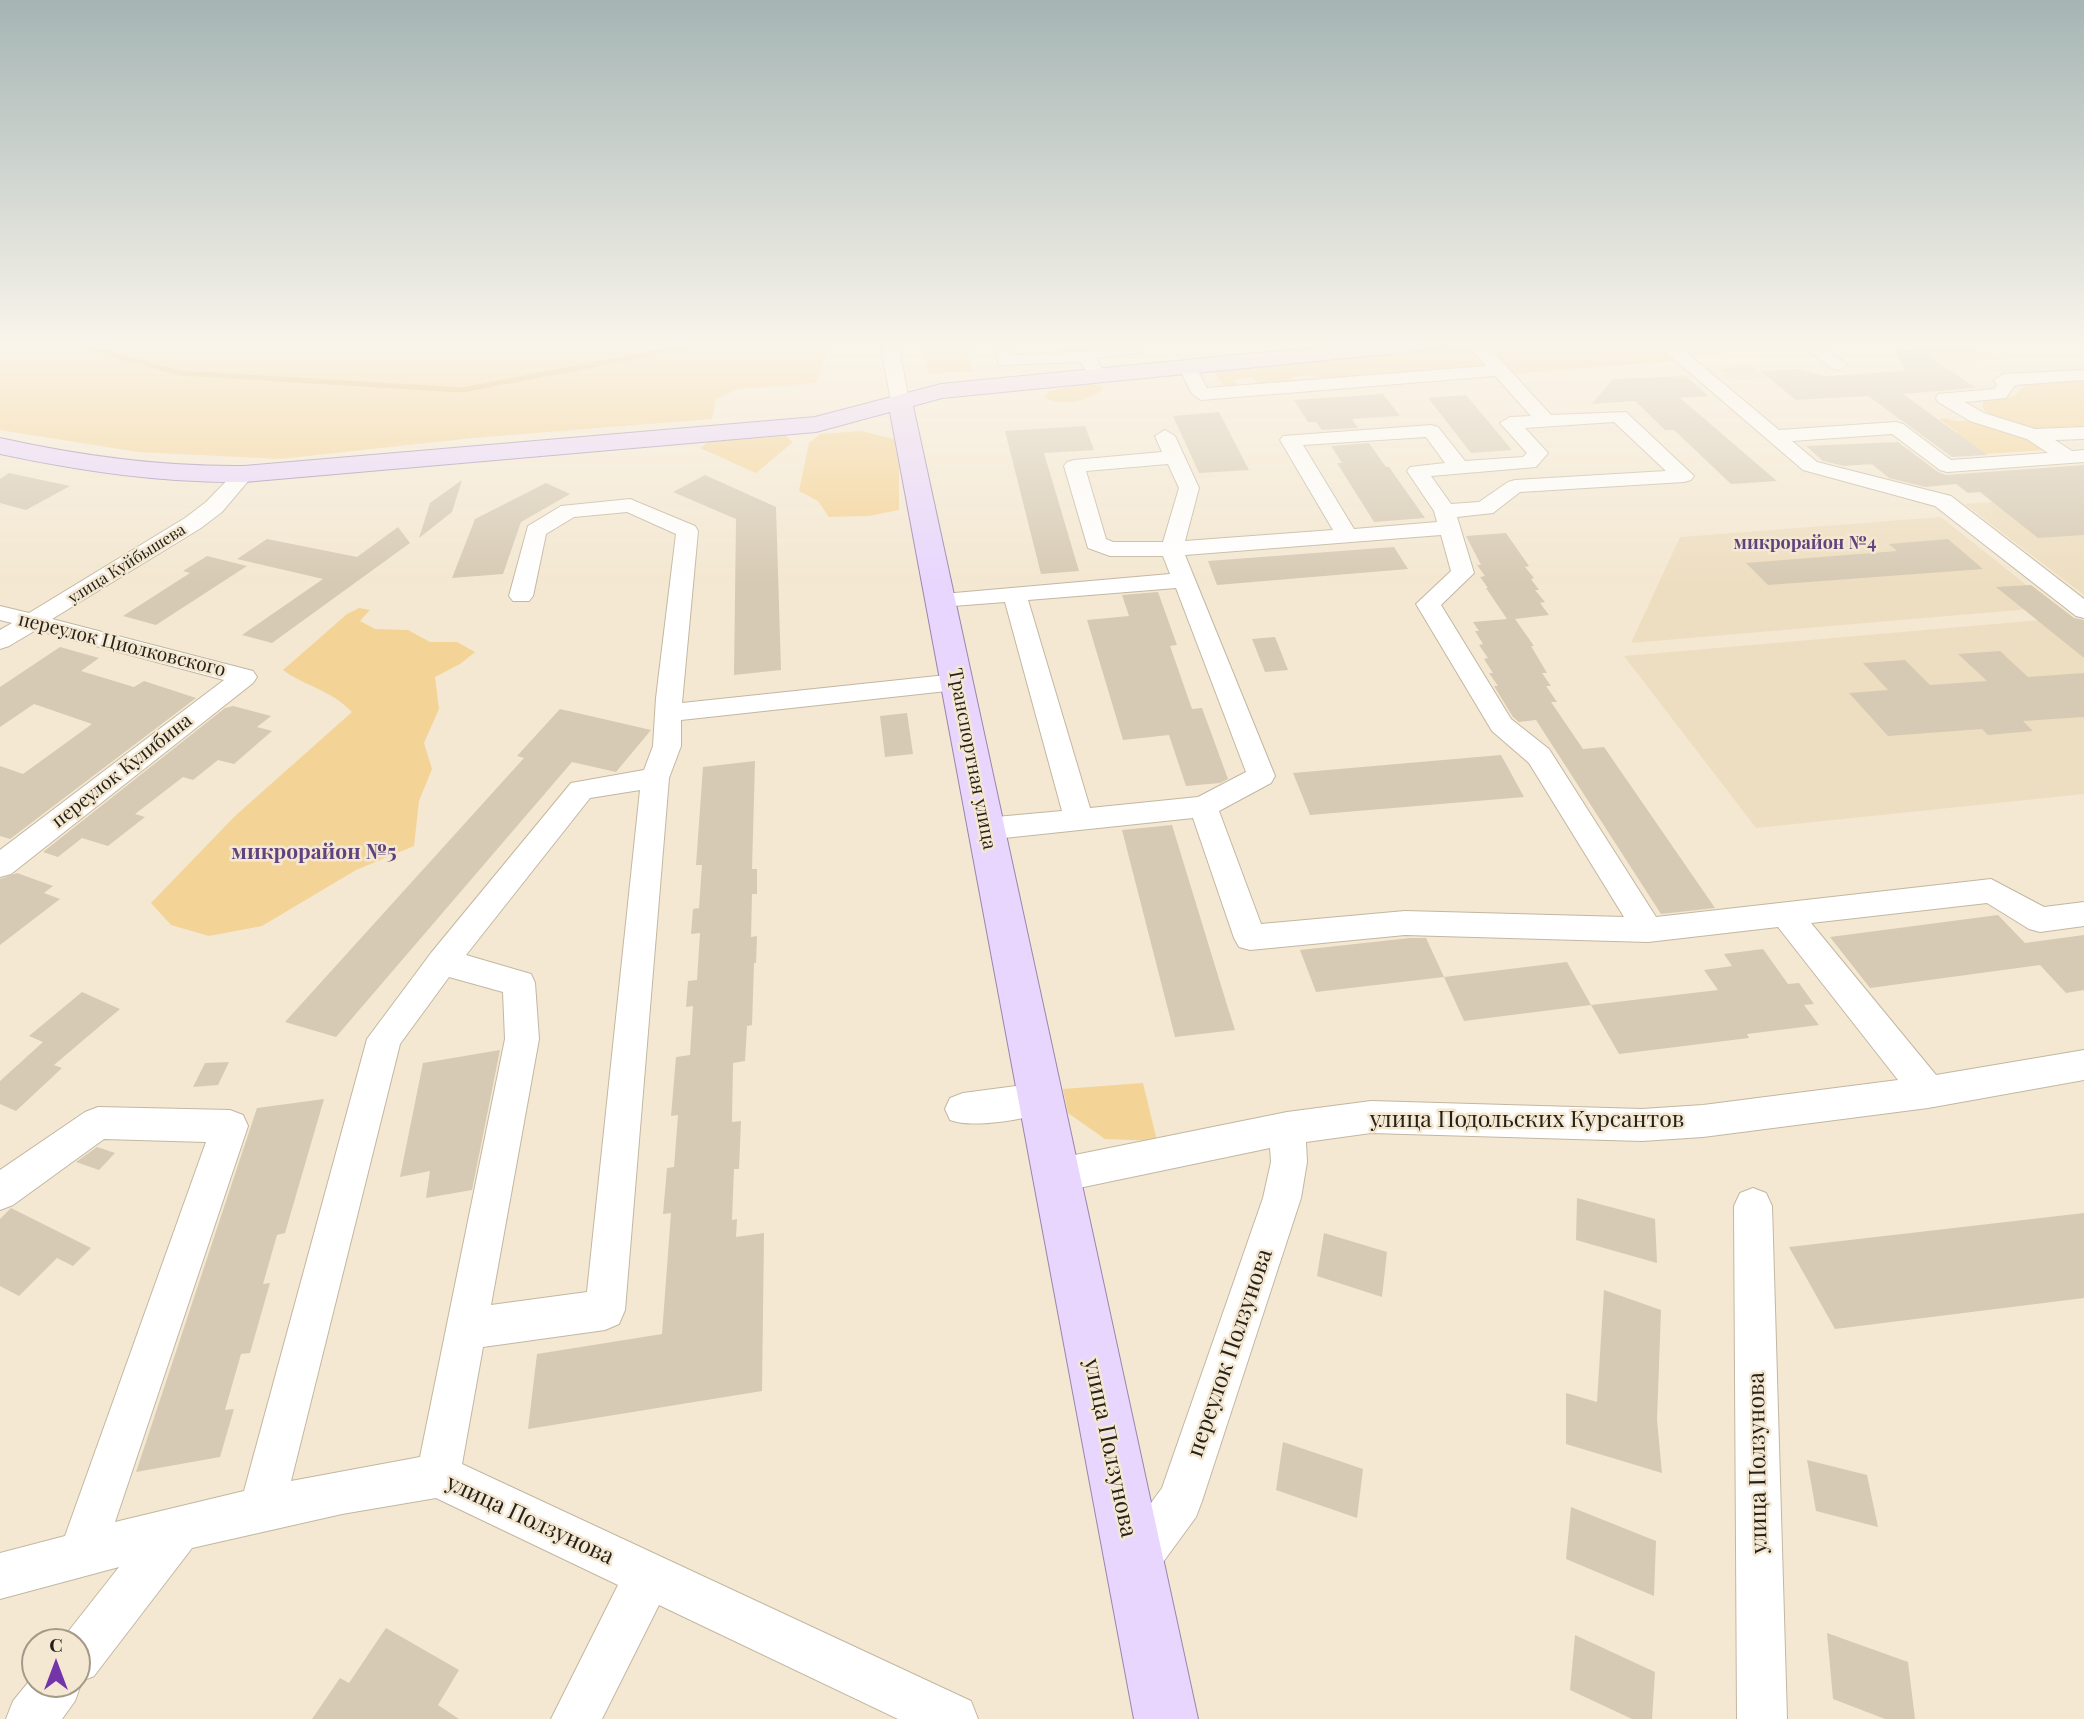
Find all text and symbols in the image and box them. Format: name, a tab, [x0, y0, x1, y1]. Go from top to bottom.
street label: улица Куйбышева	[65, 520, 189, 608]
district label: микрорайон №4	[1734, 532, 1876, 554]
street label: переулок Циолковского	[16, 608, 228, 682]
street label: Транспортная улица	[943, 666, 1001, 852]
street label: переулок Кулибина	[47, 709, 197, 833]
district label: микрорайон №5	[231, 839, 397, 865]
street label: улица Подольских Курсантов	[1370, 1106, 1684, 1134]
street label: переулок Ползунова	[1181, 1245, 1279, 1461]
street label: улица Ползунова	[1078, 1356, 1142, 1540]
street label: улица Ползунова	[1743, 1372, 1773, 1554]
street label: улица Ползунова	[442, 1469, 618, 1571]
north arrow	[21, 1628, 91, 1698]
text: С	[49, 1631, 63, 1657]

